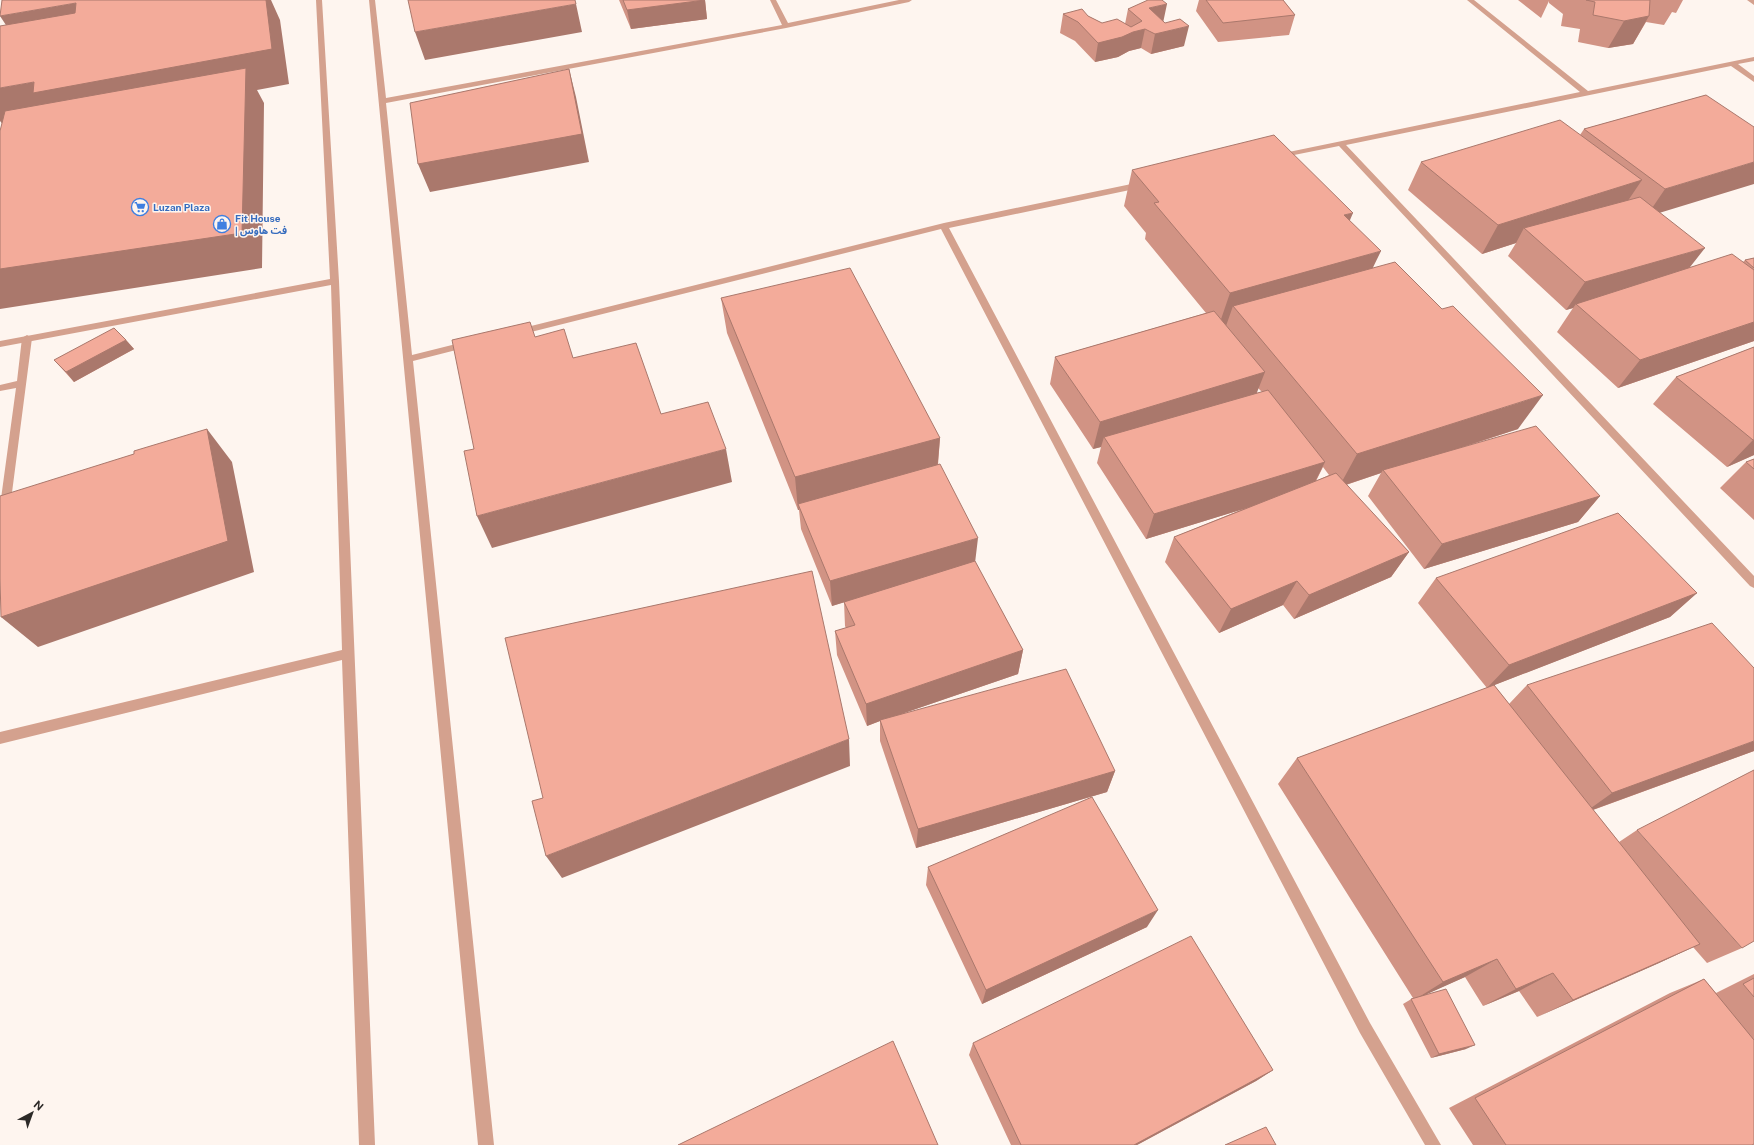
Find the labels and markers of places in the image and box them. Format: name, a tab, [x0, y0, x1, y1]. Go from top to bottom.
supermarket icon: Luzan Plaza	[130, 197, 150, 217]
place label: Luzan Plaza	[153, 201, 210, 213]
place label: Fit House | فت هاوس	[235, 212, 287, 237]
shop icon: Fit House | فت هاوس	[212, 214, 232, 234]

